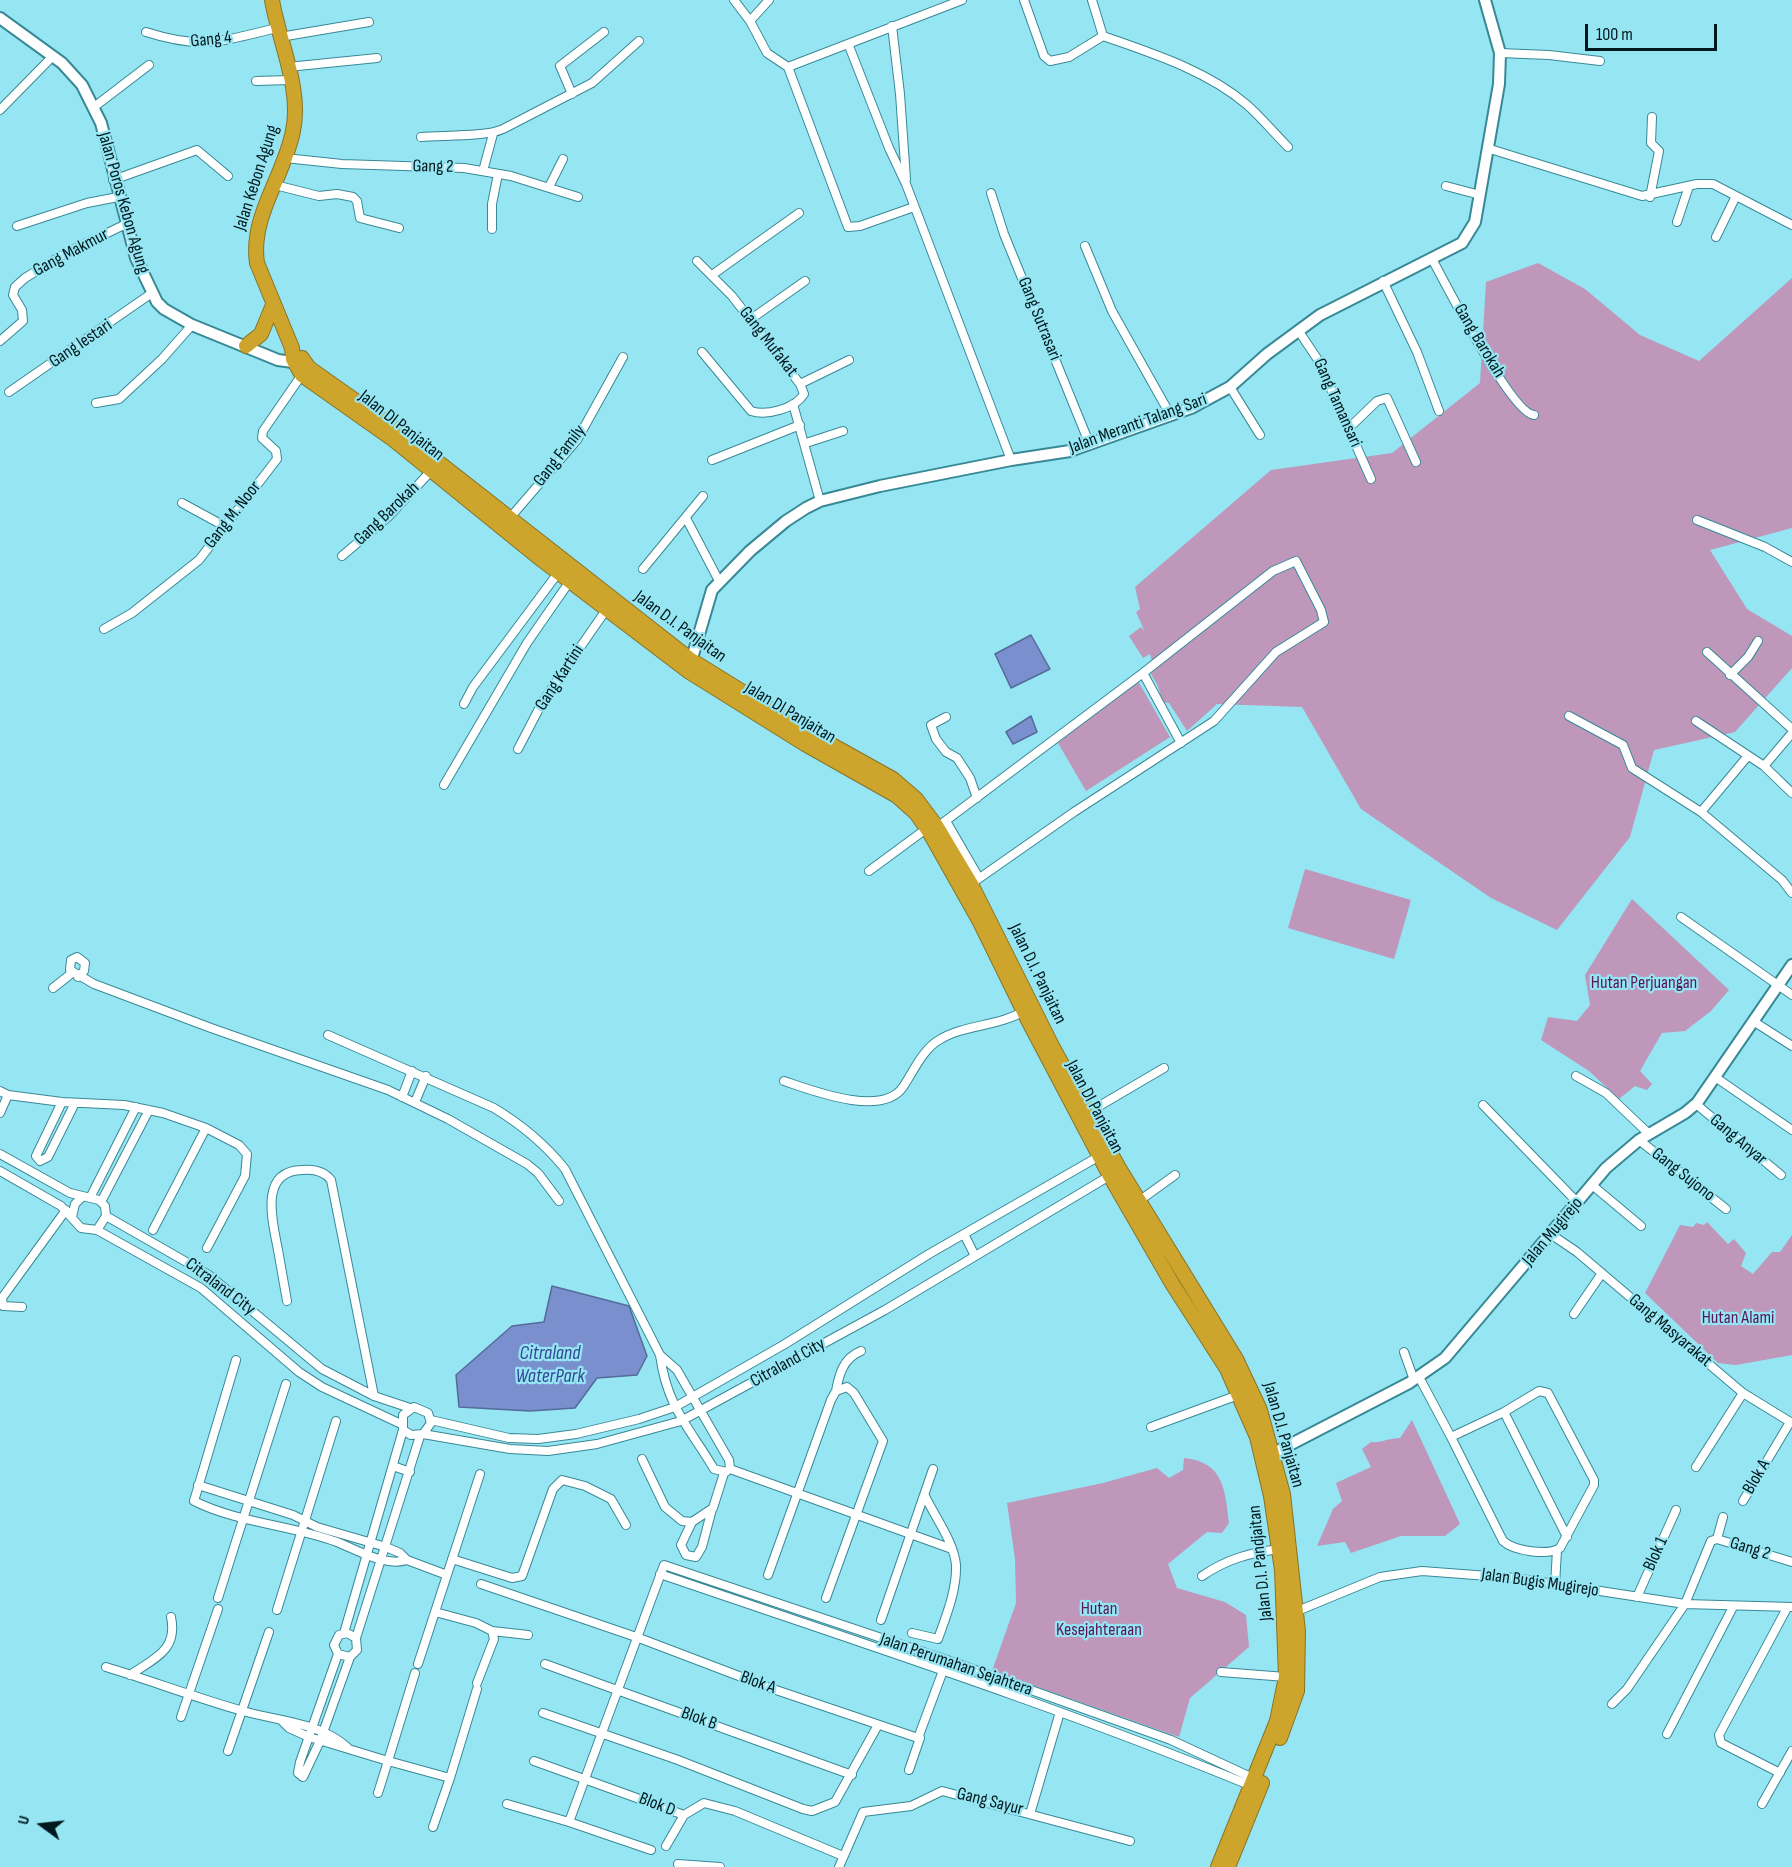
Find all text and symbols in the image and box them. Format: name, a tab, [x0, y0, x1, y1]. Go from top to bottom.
scale bar	[1588, 12, 1720, 50]
text: 100 m	[1596, 24, 1633, 45]
street label: Gang 4	[189, 27, 233, 53]
street label: Jalan Kebon Agung	[230, 123, 284, 233]
street label: Jalan Poros Kebon Agung	[92, 130, 154, 276]
street label: Gang 2	[412, 156, 454, 178]
street label: Gang Makmur	[30, 224, 112, 282]
street label: Gang Sutrasari	[1013, 274, 1065, 364]
street label: Gang Barokah	[1449, 300, 1509, 382]
street label: Gang Mufakat	[734, 303, 802, 381]
street label: Gang lestari	[45, 315, 117, 373]
street label: Gang Tamansari	[1308, 355, 1366, 451]
street label: Jalan DI Panjaitan	[354, 386, 448, 466]
street label: Jalan Meranti Talang Sari	[1066, 389, 1210, 459]
street label: Gang Family	[529, 421, 591, 491]
street label: Gang M. Noor	[200, 477, 266, 553]
street label: Gang Barokah	[350, 478, 424, 550]
street label: Jalan D.I. Panjaitan	[630, 586, 730, 668]
street label: Gang Kartini	[531, 641, 589, 715]
street label: Jalan DI Panjaitan	[741, 677, 839, 749]
street label: Jalan D.I. Panjaitan	[1003, 920, 1071, 1028]
park label: Hutan Perjuangan	[1591, 972, 1697, 994]
street label: Jalan DI Panjaitan	[1060, 1057, 1128, 1157]
street label: Gang Anyar	[1705, 1110, 1771, 1170]
street label: Gang Sujono	[1647, 1144, 1719, 1206]
street label: Jalan Mugirejo	[1518, 1193, 1588, 1271]
street label: Citraland City	[181, 1254, 259, 1320]
street label: Gang Masyarakat	[1624, 1290, 1716, 1372]
park label: Hutan Alami	[1702, 1307, 1774, 1329]
street label: Citraland City	[747, 1334, 829, 1392]
water label: Citraland WaterPark	[515, 1342, 585, 1389]
street label: Jalan D.I. Panjaitan	[1258, 1380, 1308, 1490]
street label: Blok A	[1739, 1456, 1775, 1498]
street label: Jalan D.I. Pandjaitan	[1244, 1504, 1278, 1622]
street label: Gang 2	[1727, 1533, 1773, 1565]
street label: Blok 1	[1639, 1534, 1673, 1574]
street label: Jalan Bugis Mugirejo	[1480, 1564, 1600, 1602]
park label: Hutan Kesejahteraan	[1056, 1598, 1142, 1640]
street label: Jalan Perumahan Sejahtera	[877, 1629, 1035, 1701]
street label: Blok A	[737, 1667, 779, 1699]
street label: Blok B	[678, 1703, 720, 1735]
street label: Gang Sayur	[955, 1783, 1025, 1821]
street label: Blok D	[636, 1788, 678, 1822]
north arrow	[12, 1795, 72, 1855]
text: U	[14, 1814, 34, 1827]

